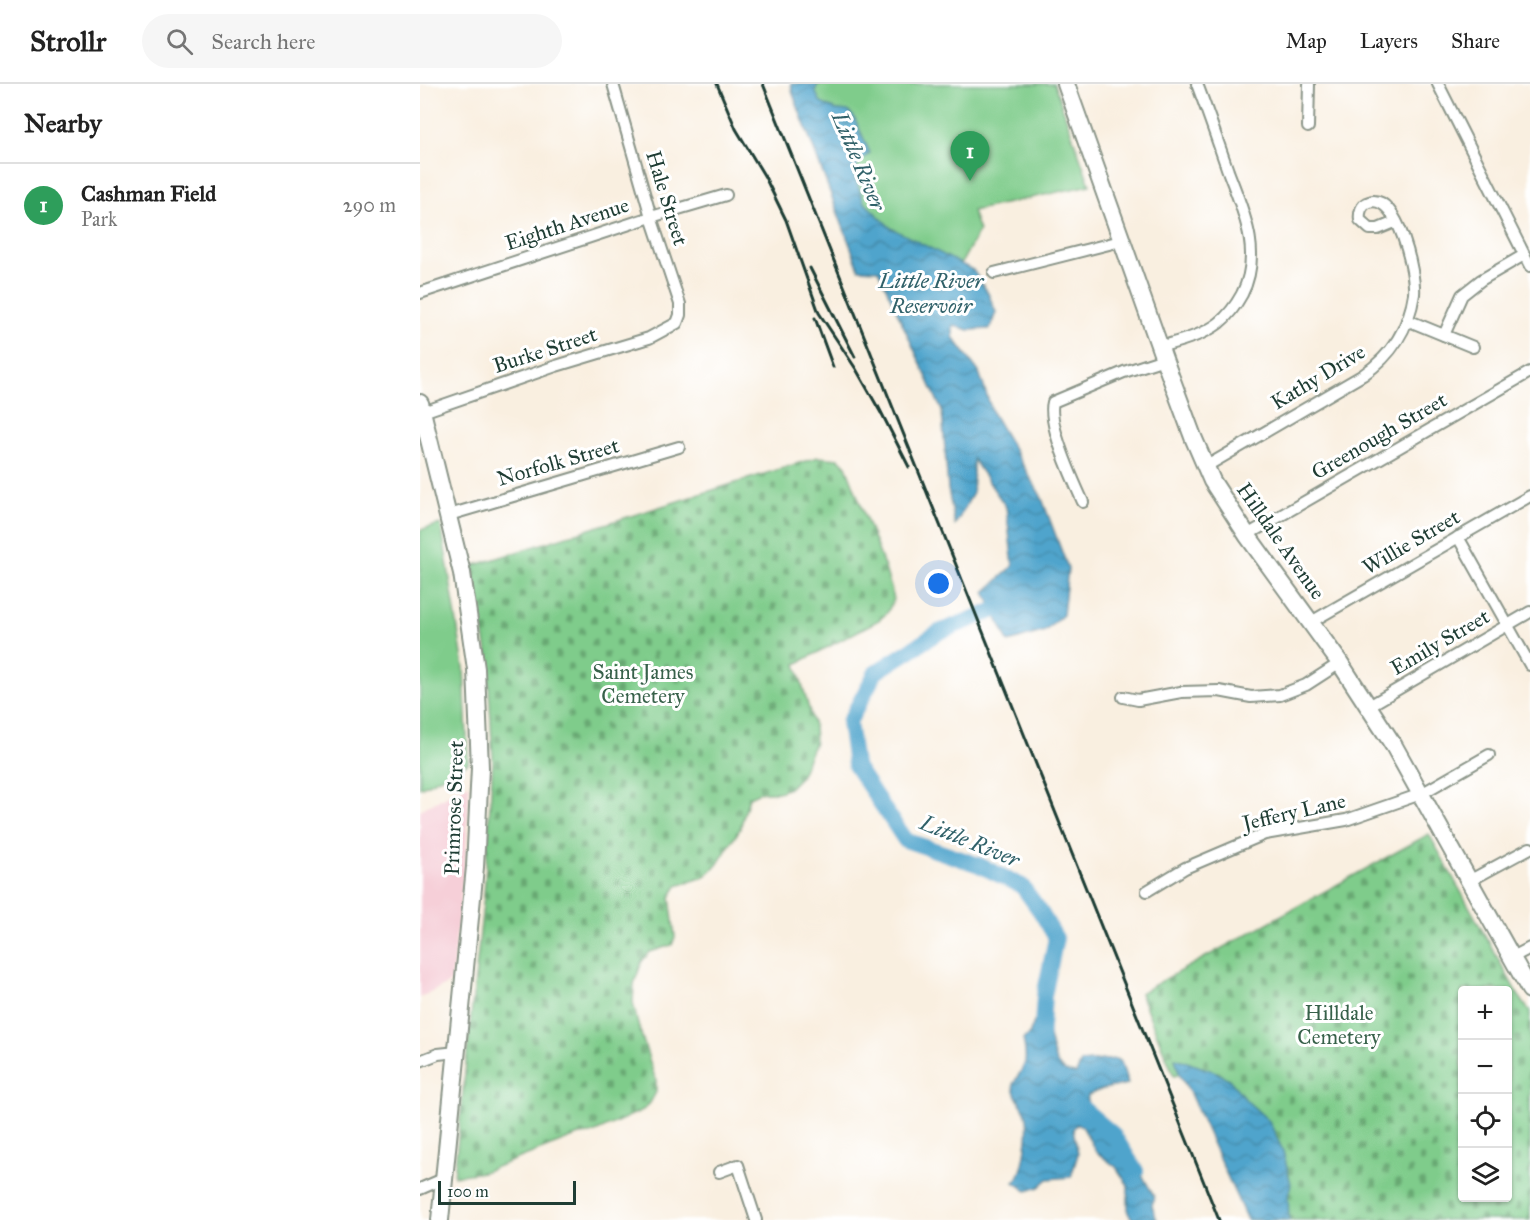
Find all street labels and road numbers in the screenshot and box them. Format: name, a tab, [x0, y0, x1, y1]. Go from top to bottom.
street label: Hale Street	[640, 147, 694, 249]
street label: Eighth Avenue	[502, 192, 633, 256]
street label: Burke Street	[490, 321, 601, 379]
street label: Kathy Drive	[1266, 339, 1370, 415]
street label: Greenough Street	[1307, 386, 1452, 485]
street label: Norfolk Street	[494, 432, 623, 492]
street label: Hilldale Avenue	[1231, 478, 1331, 605]
street label: Willie Street	[1358, 503, 1465, 580]
street label: Emily Street	[1386, 603, 1495, 681]
street label: Primrose Street	[439, 740, 469, 876]
street label: Jeffery Lane	[1238, 787, 1348, 837]

